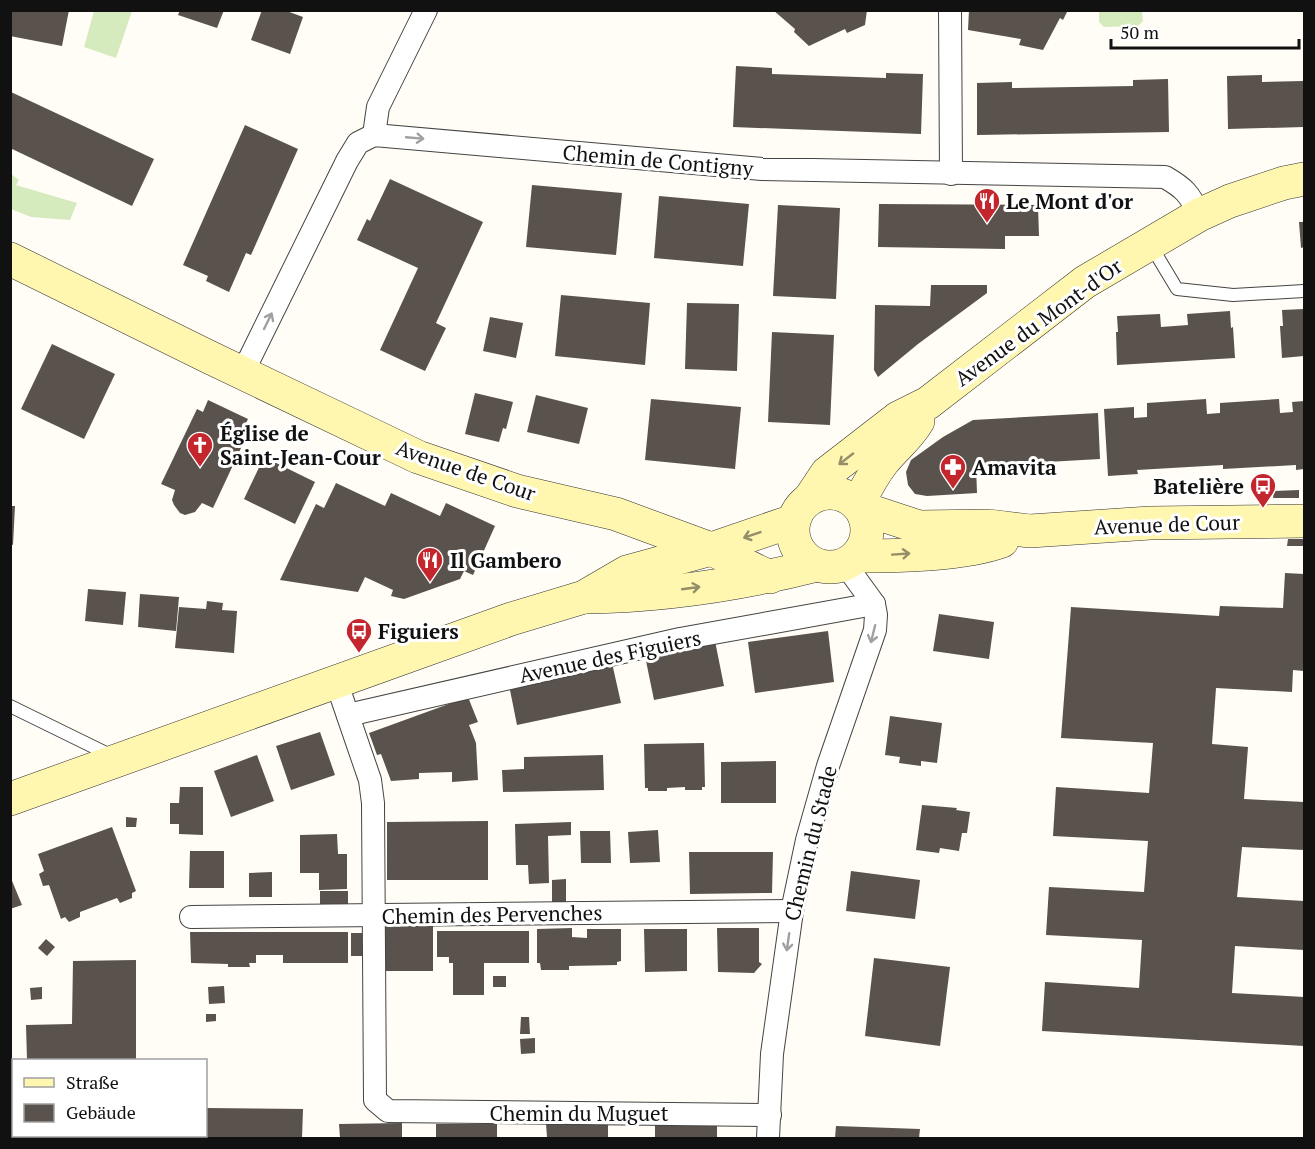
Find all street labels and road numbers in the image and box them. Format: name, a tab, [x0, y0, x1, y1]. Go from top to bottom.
street label: Chemin de Contigny	[562, 138, 755, 182]
street label: Avenue du Mont-d'Or	[949, 252, 1127, 392]
street label: Avenue de Cour	[392, 433, 540, 507]
street label: Avenue de Cour	[1094, 507, 1240, 541]
street label: Avenue des Figuiers	[517, 623, 703, 689]
street label: Chemin du Stade	[777, 762, 843, 924]
street label: Chemin des Pervenches	[381, 898, 603, 930]
street label: Chemin du Muguet	[490, 1099, 669, 1127]

